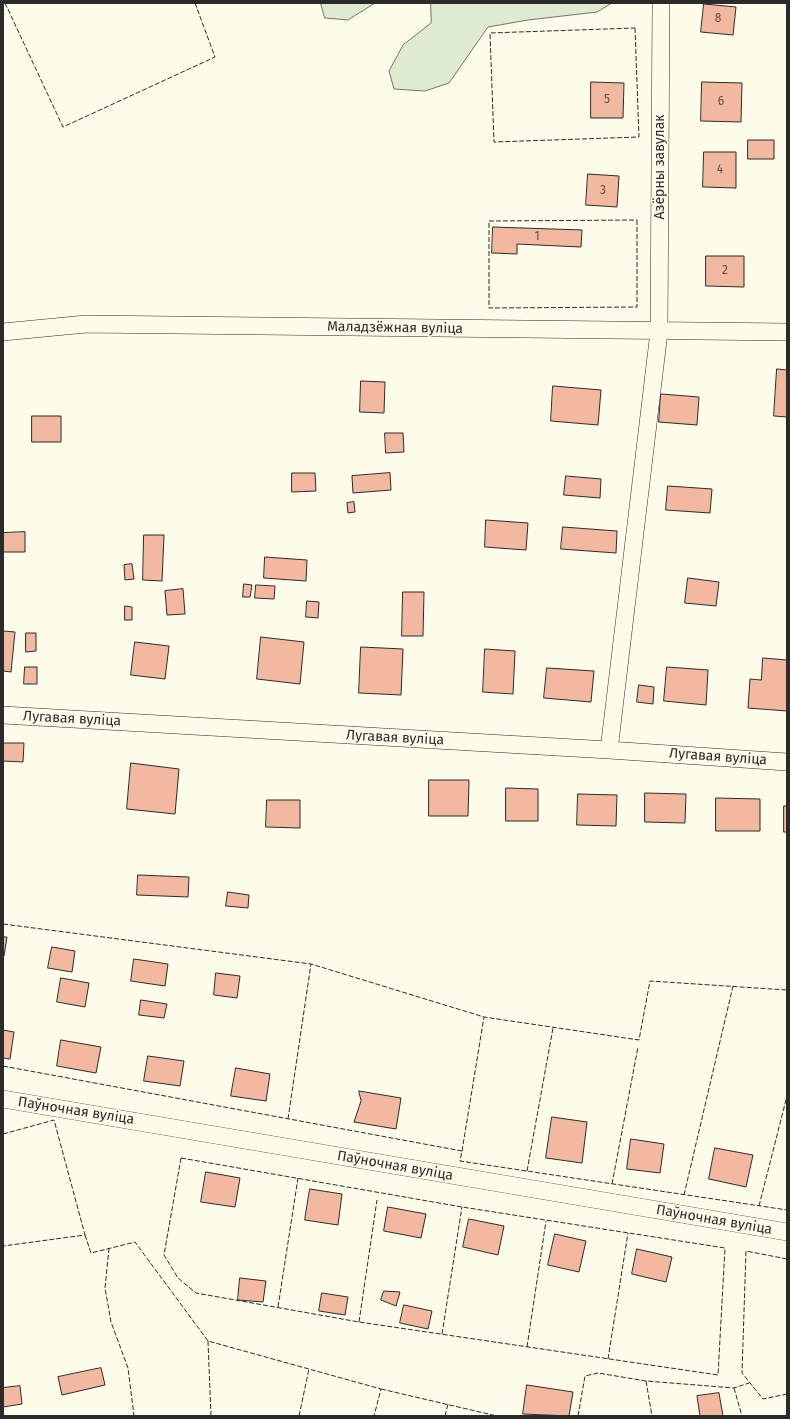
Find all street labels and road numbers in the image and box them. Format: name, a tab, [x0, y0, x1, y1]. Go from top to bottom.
street label: Азёрны завулак	[652, 114, 668, 220]
street label: Маладзёжная вуліца	[327, 318, 463, 338]
street label: Лугавая вуліца	[23, 708, 121, 730]
street label: Лугавая вуліца	[346, 727, 444, 749]
street label: Лугавая вуліца	[668, 745, 768, 769]
street label: Паўночная вуліца	[17, 1094, 135, 1128]
street label: Паўночная вуліца	[336, 1148, 454, 1184]
street label: Паўночная вуліца	[655, 1202, 773, 1238]

